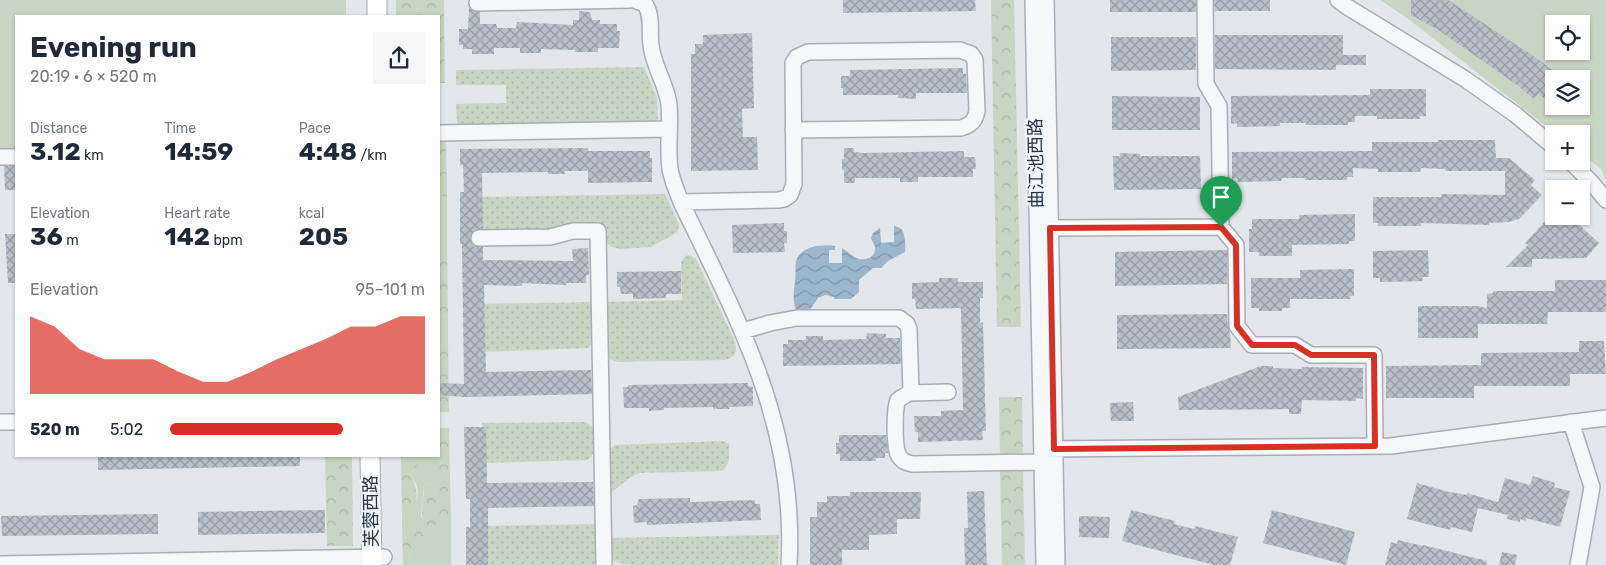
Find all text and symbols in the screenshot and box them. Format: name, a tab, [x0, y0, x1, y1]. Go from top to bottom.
map controls	[1545, 15, 1590, 225]
button: locate	[1545, 15, 1590, 60]
text: Evening run	[30, 31, 197, 64]
button: share	[373, 32, 425, 84]
text: 20:19 · 6 × 520 m	[30, 67, 157, 86]
button: layers	[1545, 70, 1590, 115]
street label: 曲江池西路	[1024, 118, 1048, 208]
text: Distance	[30, 120, 87, 137]
text: Time	[164, 120, 196, 137]
text: Pace	[299, 120, 331, 137]
button: +	[1545, 125, 1590, 170]
text: 3.12	[30, 137, 81, 166]
text: 14:59	[164, 137, 233, 166]
text: 4:48	[299, 137, 357, 166]
text: km	[81, 147, 104, 164]
text: /km	[357, 147, 387, 164]
pin	[1200, 176, 1242, 227]
button: −	[1545, 180, 1590, 225]
icon: arrive	[1207, 183, 1235, 211]
text: Elevation	[30, 205, 90, 222]
text: Heart rate	[164, 205, 230, 222]
text: kcal	[299, 205, 324, 222]
text: 36	[30, 222, 63, 251]
text: 142	[164, 222, 210, 251]
text: 205	[299, 222, 348, 251]
text: m	[63, 232, 79, 249]
text: bpm	[210, 232, 243, 249]
text: Elevation	[30, 280, 99, 299]
text: 95–101 m	[355, 280, 425, 299]
text: 520 m	[30, 420, 80, 439]
text: 5:02	[110, 420, 143, 439]
street label: 芙蓉西路	[359, 475, 383, 547]

